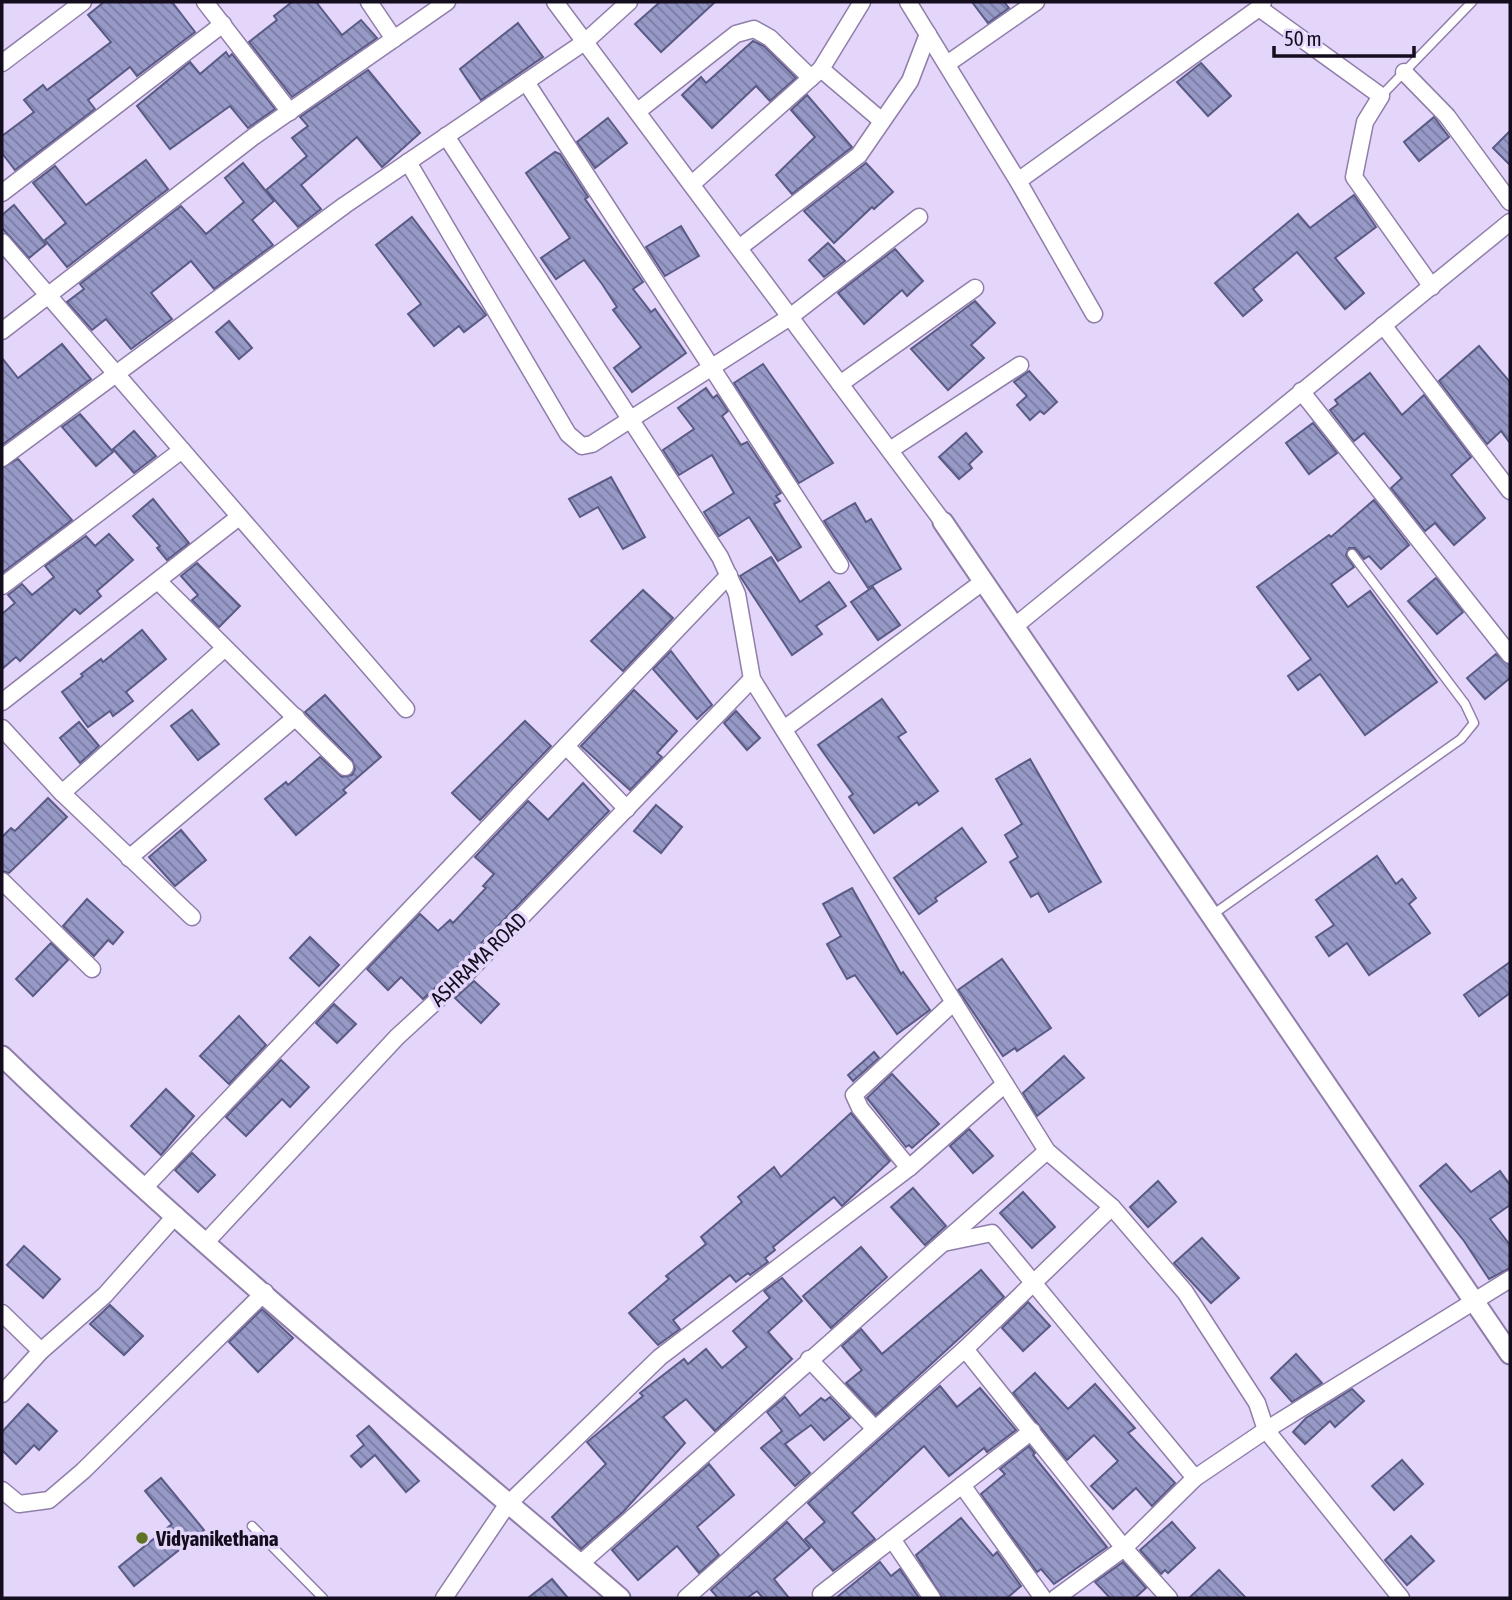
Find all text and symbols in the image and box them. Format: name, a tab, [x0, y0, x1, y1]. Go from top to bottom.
scale bar	[1274, 14, 1414, 58]
text: 50 m	[1284, 26, 1322, 50]
street label: ASHRAMA ROAD	[425, 907, 531, 1011]
place label: Vidyanikethana	[155, 1526, 279, 1550]
marker: Vidyanikethana	[134, 1530, 150, 1546]

